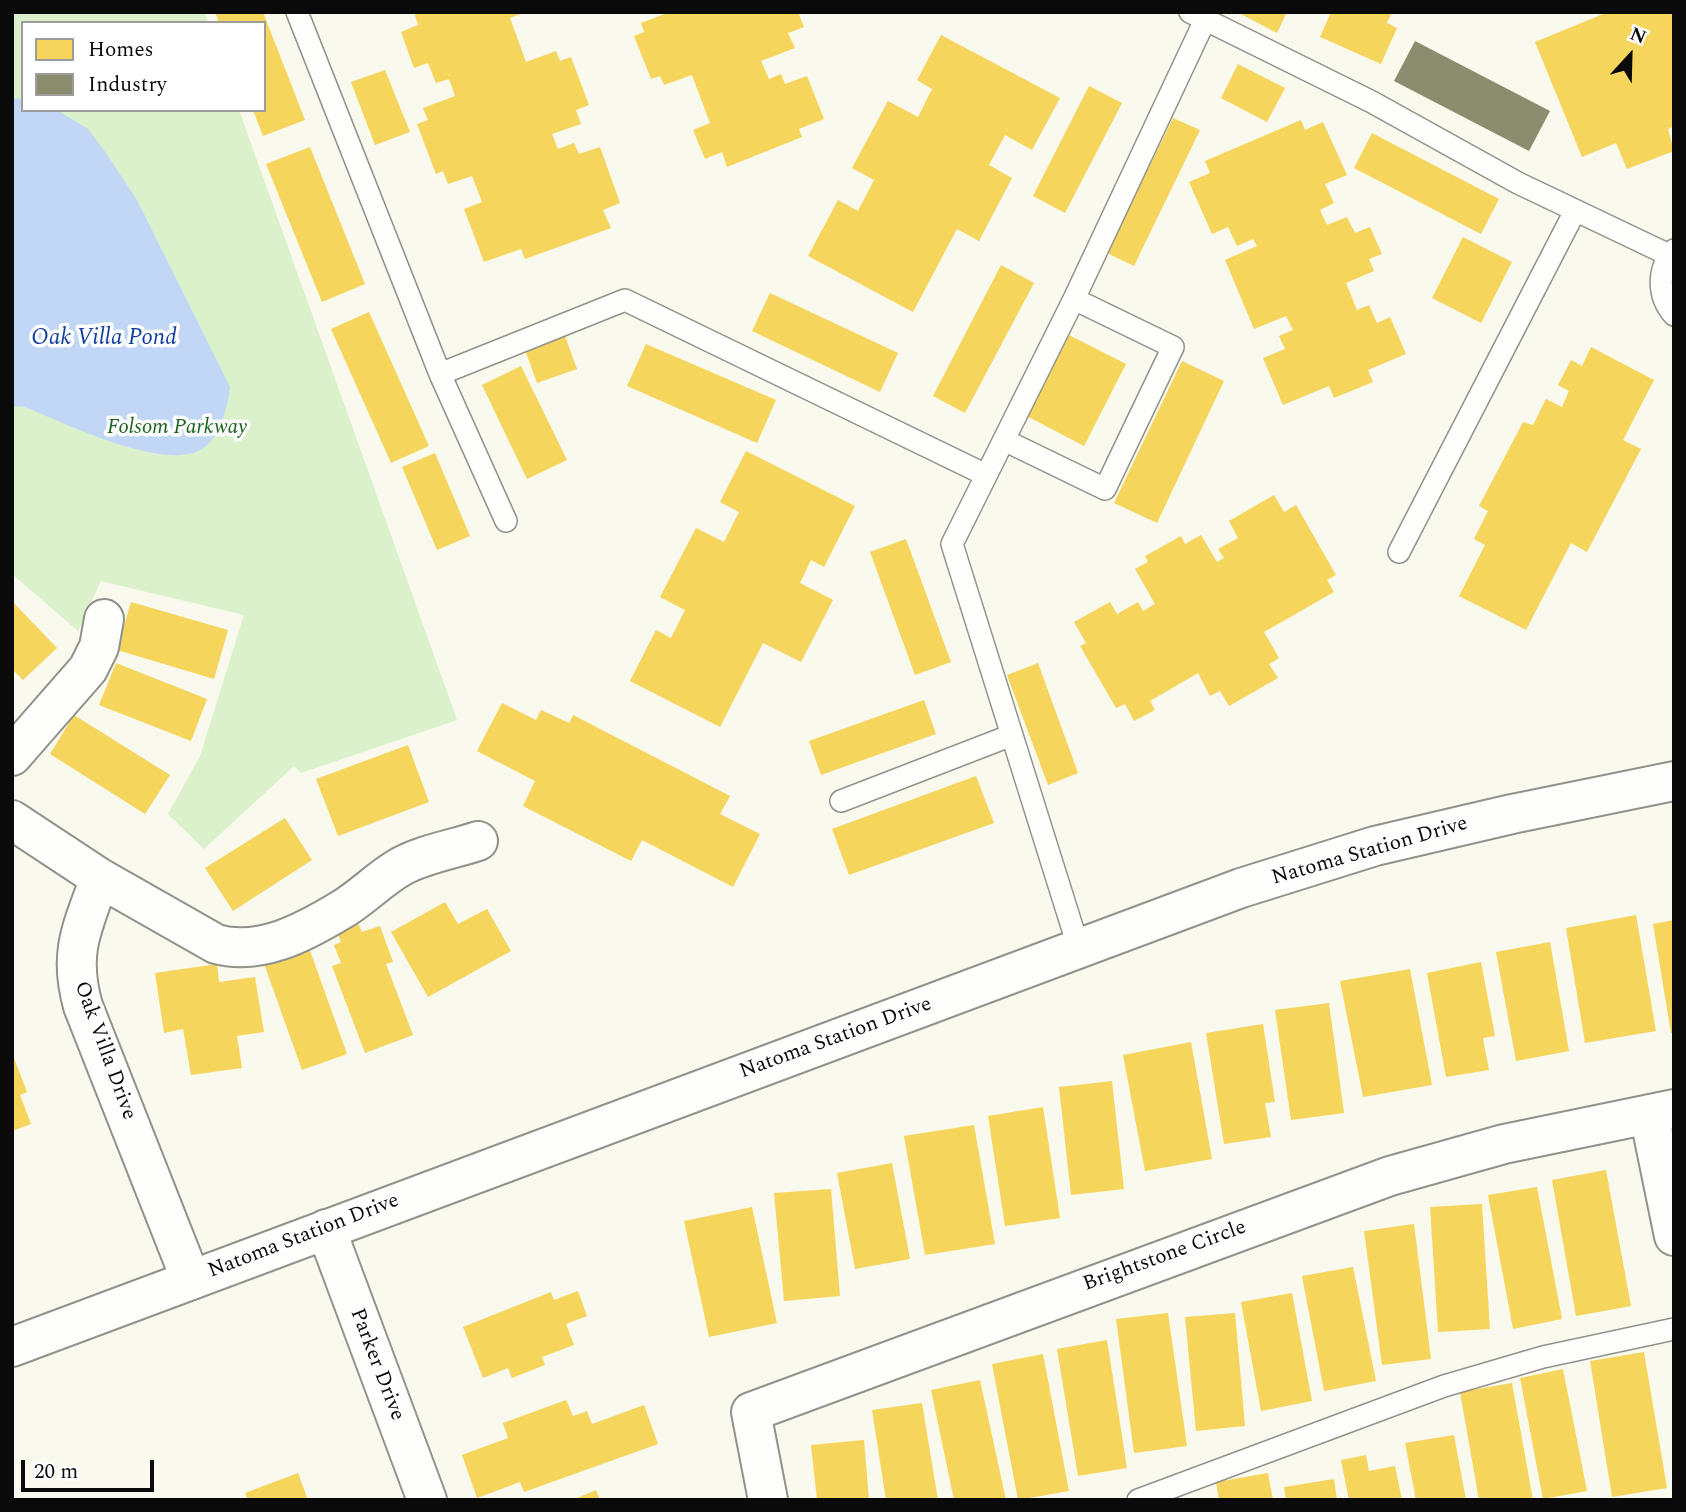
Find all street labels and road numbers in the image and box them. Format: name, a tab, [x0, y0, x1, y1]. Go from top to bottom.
street label: Natoma Station Drive	[1269, 812, 1471, 892]
street label: Oak Villa Drive	[67, 978, 141, 1124]
street label: Natoma Station Drive	[737, 993, 935, 1085]
street label: Natoma Station Drive	[205, 1189, 403, 1285]
street label: Brightstone Circle	[1080, 1216, 1250, 1298]
street label: Parker Drive	[343, 1305, 409, 1425]

